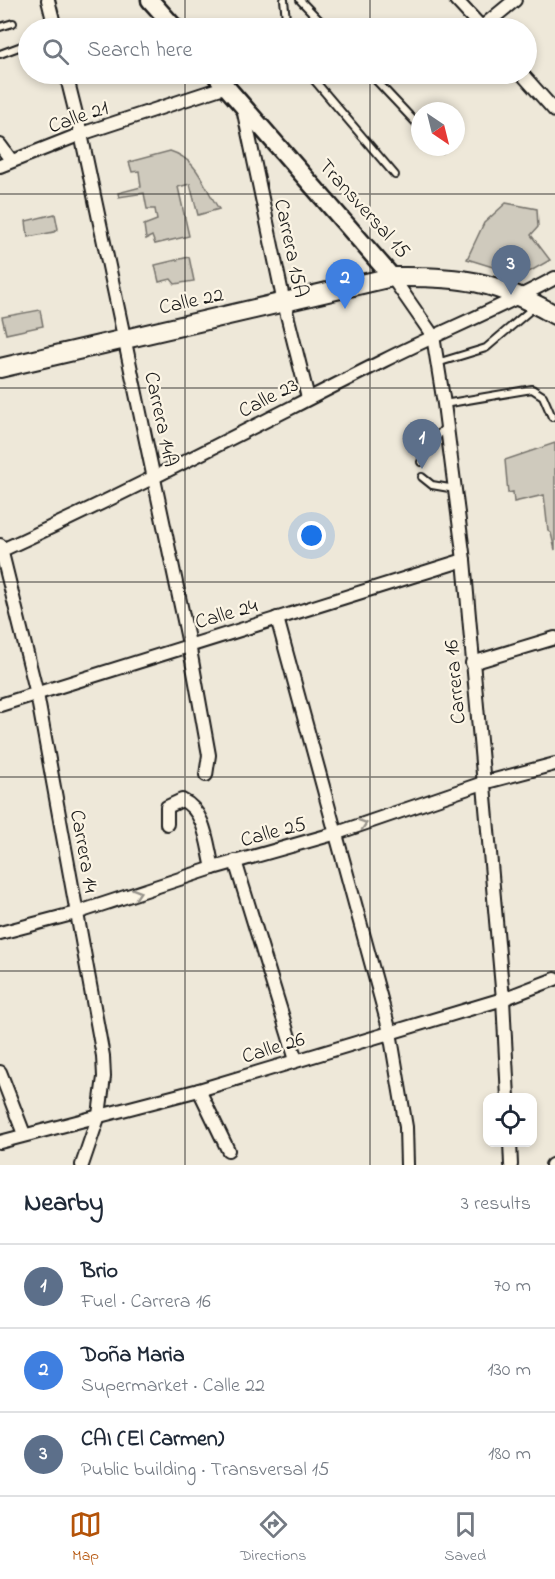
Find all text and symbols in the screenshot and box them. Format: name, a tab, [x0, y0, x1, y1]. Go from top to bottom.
search box	[18, 18, 537, 84]
icon: search	[39, 35, 72, 68]
text: Search here	[87, 35, 192, 67]
street label: Calle 21	[45, 94, 113, 142]
north arrow	[411, 102, 465, 156]
street label: Transversal 15	[311, 153, 417, 266]
street label: Carrera 15A	[265, 196, 315, 300]
pin: 3	[492, 246, 530, 295]
pin: 2	[326, 260, 364, 309]
street label: Calle 22	[156, 280, 227, 323]
street label: Carrera 14A	[135, 369, 185, 470]
street label: Calle 23	[234, 371, 304, 427]
pin: 1	[402, 420, 442, 469]
your location	[297, 521, 326, 550]
street label: Calle 24	[192, 592, 262, 638]
street label: Carrera 16	[437, 639, 475, 725]
street label: Carrera 14	[61, 808, 105, 896]
street label: Calle 25	[237, 810, 310, 856]
one-way arrow	[357, 819, 368, 831]
one-way arrow	[131, 888, 142, 900]
street label: Calle 26	[238, 1025, 309, 1073]
map controls	[483, 1093, 537, 1147]
button: locate	[483, 1093, 537, 1147]
text: Nearby	[24, 1185, 103, 1223]
text: 3 results	[461, 1190, 531, 1219]
text: Brio	[81, 1256, 118, 1288]
text: 1	[40, 1272, 47, 1301]
text: 70 m	[494, 1272, 531, 1301]
text: Fuel · Carrera 16	[81, 1288, 211, 1317]
text: Doña Maria	[81, 1340, 185, 1372]
text: 2	[39, 1356, 48, 1385]
text: 130 m	[487, 1356, 531, 1385]
text: Supermarket · Calle 22	[81, 1372, 265, 1401]
text: CAI (El Carmen)	[81, 1424, 224, 1456]
text: 3	[39, 1440, 48, 1469]
text: 180 m	[488, 1440, 531, 1469]
text: Public building · Transversal 15	[81, 1456, 330, 1485]
tab: Map	[69, 1508, 102, 1568]
tab: Directions	[240, 1508, 306, 1568]
tab: Saved	[444, 1508, 486, 1568]

